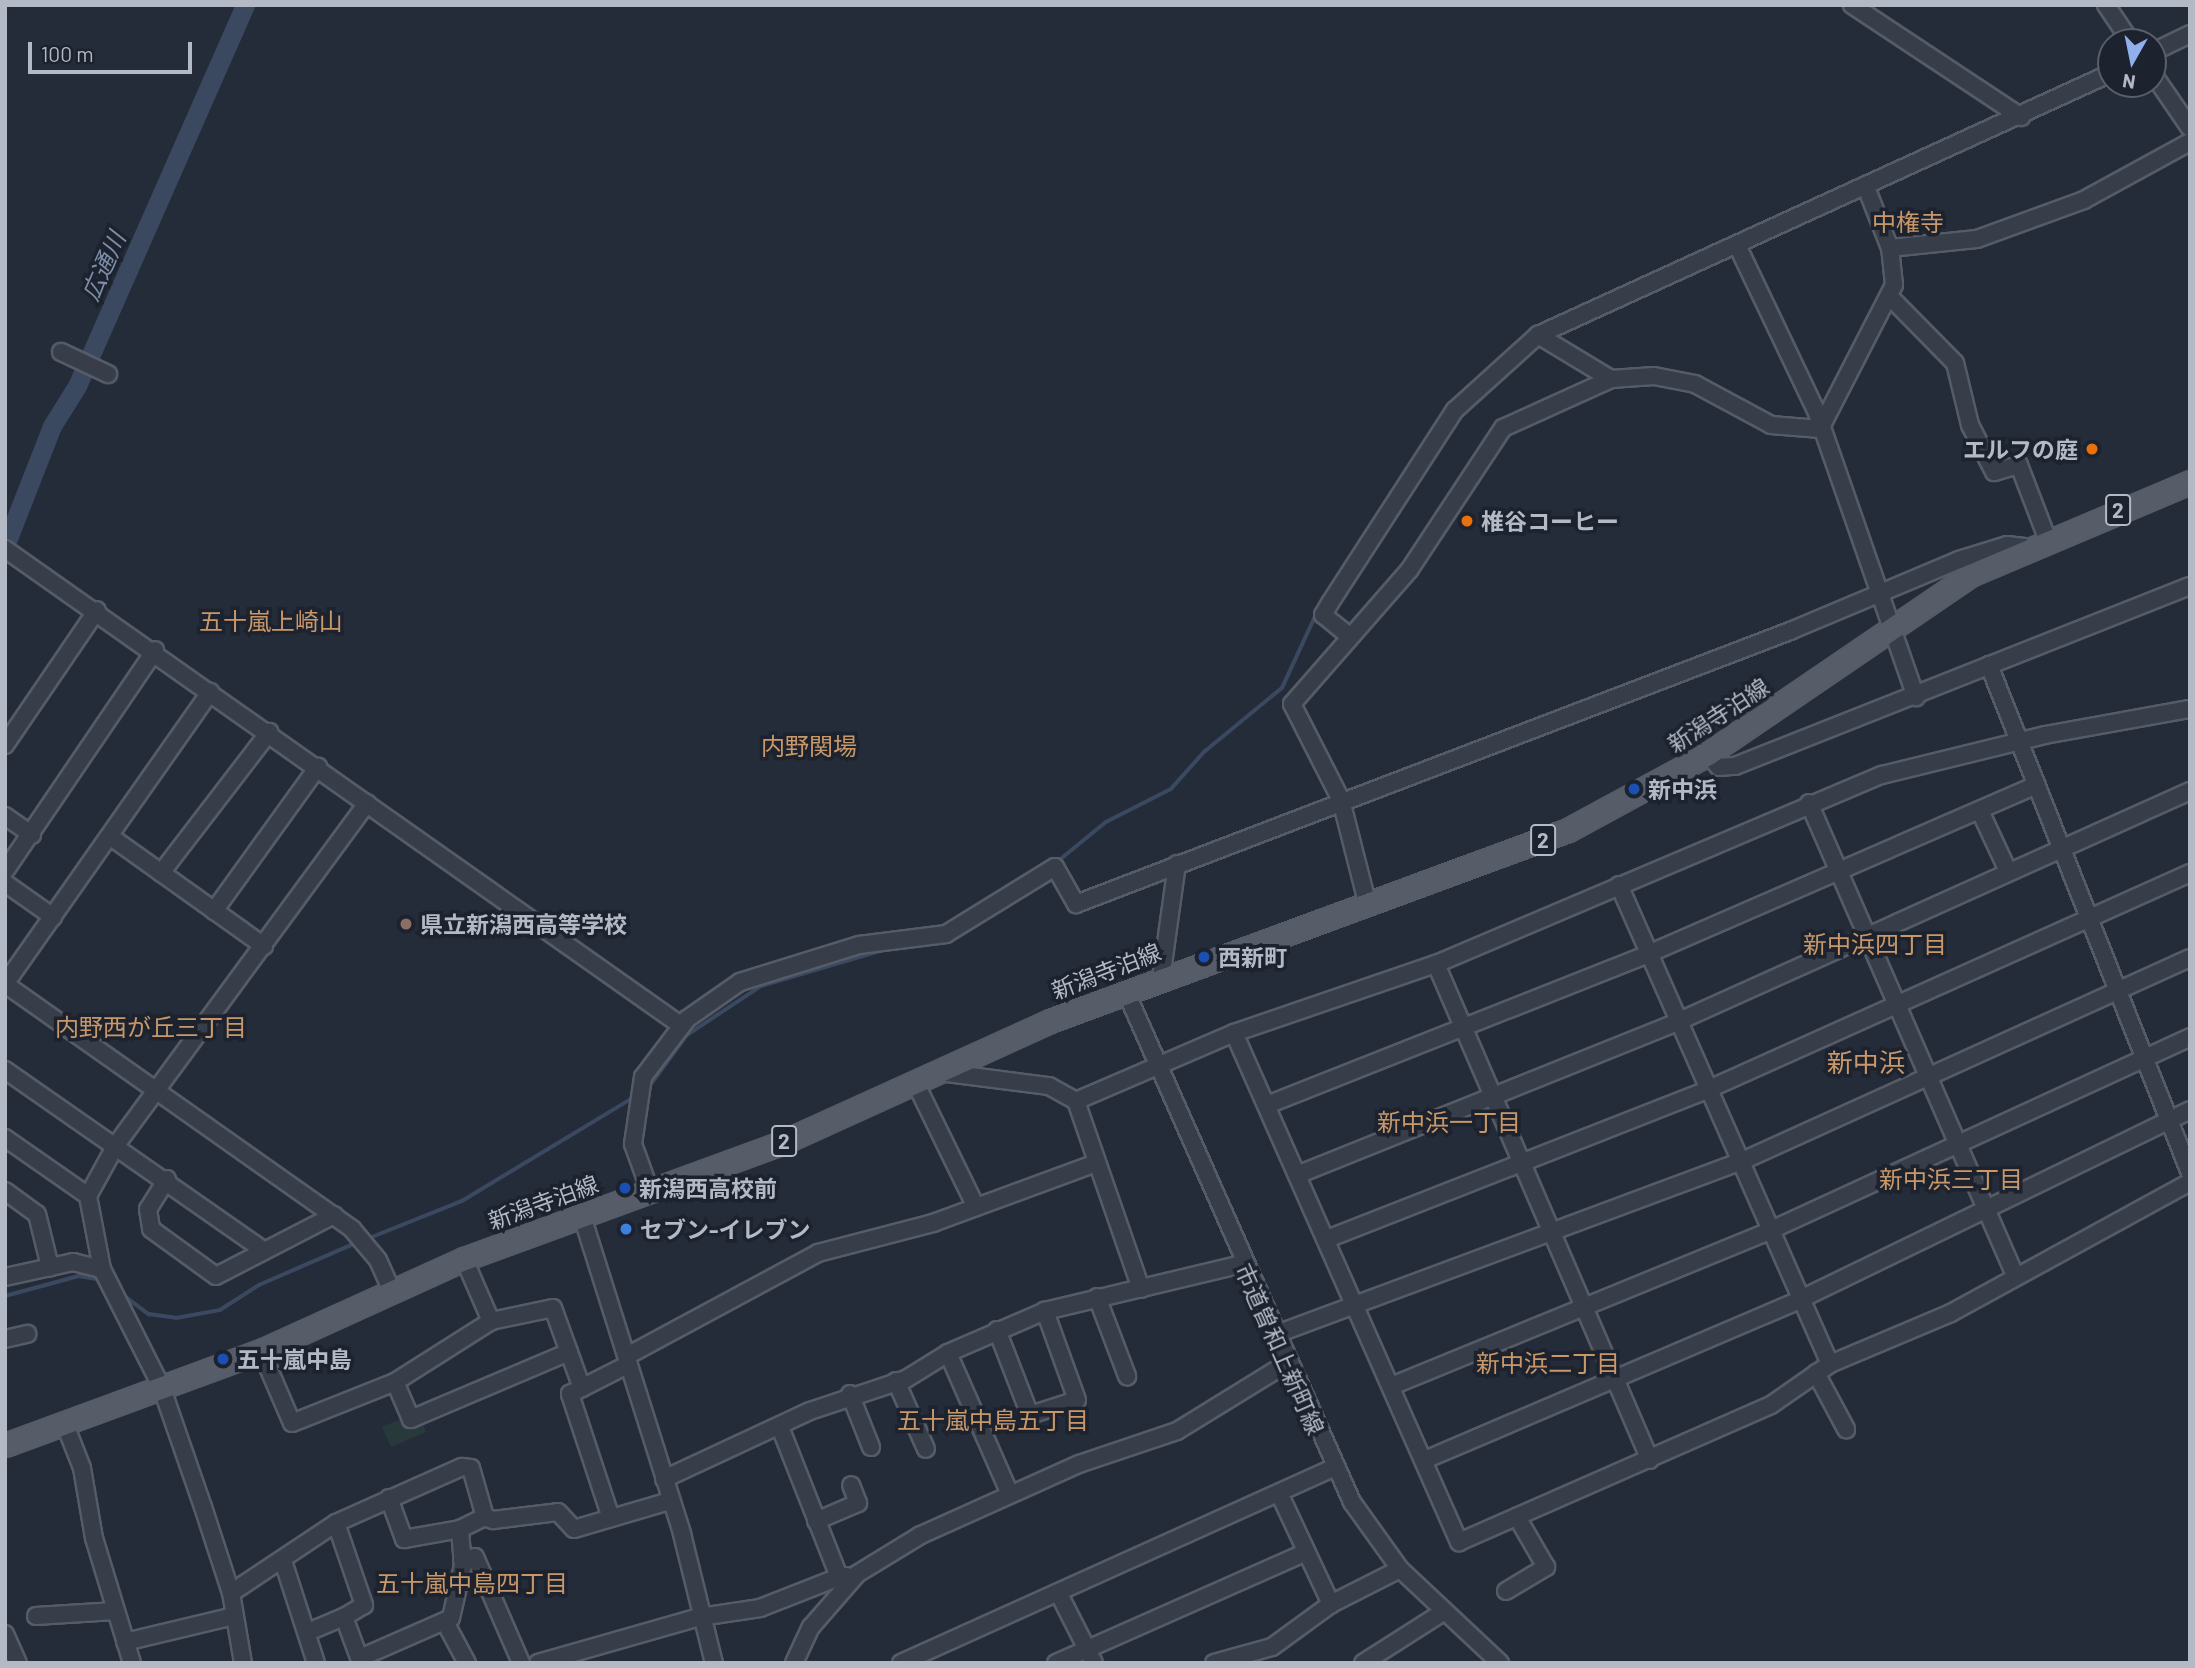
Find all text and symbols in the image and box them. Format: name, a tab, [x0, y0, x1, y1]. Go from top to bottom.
scale bar	[32, 28, 196, 72]
north arrow	[2097, 28, 2167, 98]
text: 100 m	[41, 41, 94, 66]
text: N	[2121, 70, 2137, 95]
district label: 中権寺	[1872, 208, 1944, 236]
water label: 広通川	[75, 227, 131, 305]
place label: エルフの庭	[1963, 435, 2078, 463]
marker: エルフの庭	[2084, 441, 2100, 457]
road number: 2	[2104, 492, 2132, 528]
place label: 椎谷コーヒー	[1481, 507, 1619, 535]
marker: 椎谷コーヒー	[1459, 513, 1475, 529]
district label: 五十嵐上崎山	[199, 607, 343, 635]
street label: 新潟寺泊線	[1662, 672, 1774, 758]
district label: 内野関場	[761, 732, 857, 760]
place label: 新中浜	[1648, 775, 1717, 803]
marker: 新中浜	[1626, 781, 1642, 797]
road number: 2	[1529, 822, 1557, 858]
place label: 県立新潟西高等学校	[420, 910, 627, 938]
marker: 県立新潟西高等学校	[398, 916, 414, 932]
district label: 新中浜四丁目	[1803, 930, 1947, 958]
street label: 新潟寺泊線	[1047, 938, 1165, 1004]
place label: 西新町	[1218, 943, 1287, 971]
marker: 西新町	[1196, 949, 1212, 965]
district label: 内野西が丘三丁目	[55, 1013, 247, 1041]
district label: 新中浜	[1827, 1046, 1905, 1078]
district label: 新中浜一丁目	[1377, 1108, 1521, 1136]
road number: 2	[770, 1124, 798, 1158]
district label: 新中浜三丁目	[1879, 1165, 2023, 1193]
street label: 新潟寺泊線	[484, 1169, 602, 1235]
place label: 新潟西高校前	[639, 1174, 777, 1202]
marker: 新潟西高校前	[617, 1180, 633, 1196]
place label: セブン-イレブン	[640, 1215, 810, 1243]
marker: セブン-イレブン	[618, 1221, 634, 1237]
street label: 市道曽和上新町線	[1230, 1259, 1330, 1439]
place label: 五十嵐中島	[237, 1345, 352, 1373]
district label: 新中浜二丁目	[1476, 1349, 1620, 1377]
marker: 五十嵐中島	[215, 1351, 231, 1367]
district label: 五十嵐中島五丁目	[897, 1406, 1089, 1434]
district label: 五十嵐中島四丁目	[376, 1569, 568, 1597]

